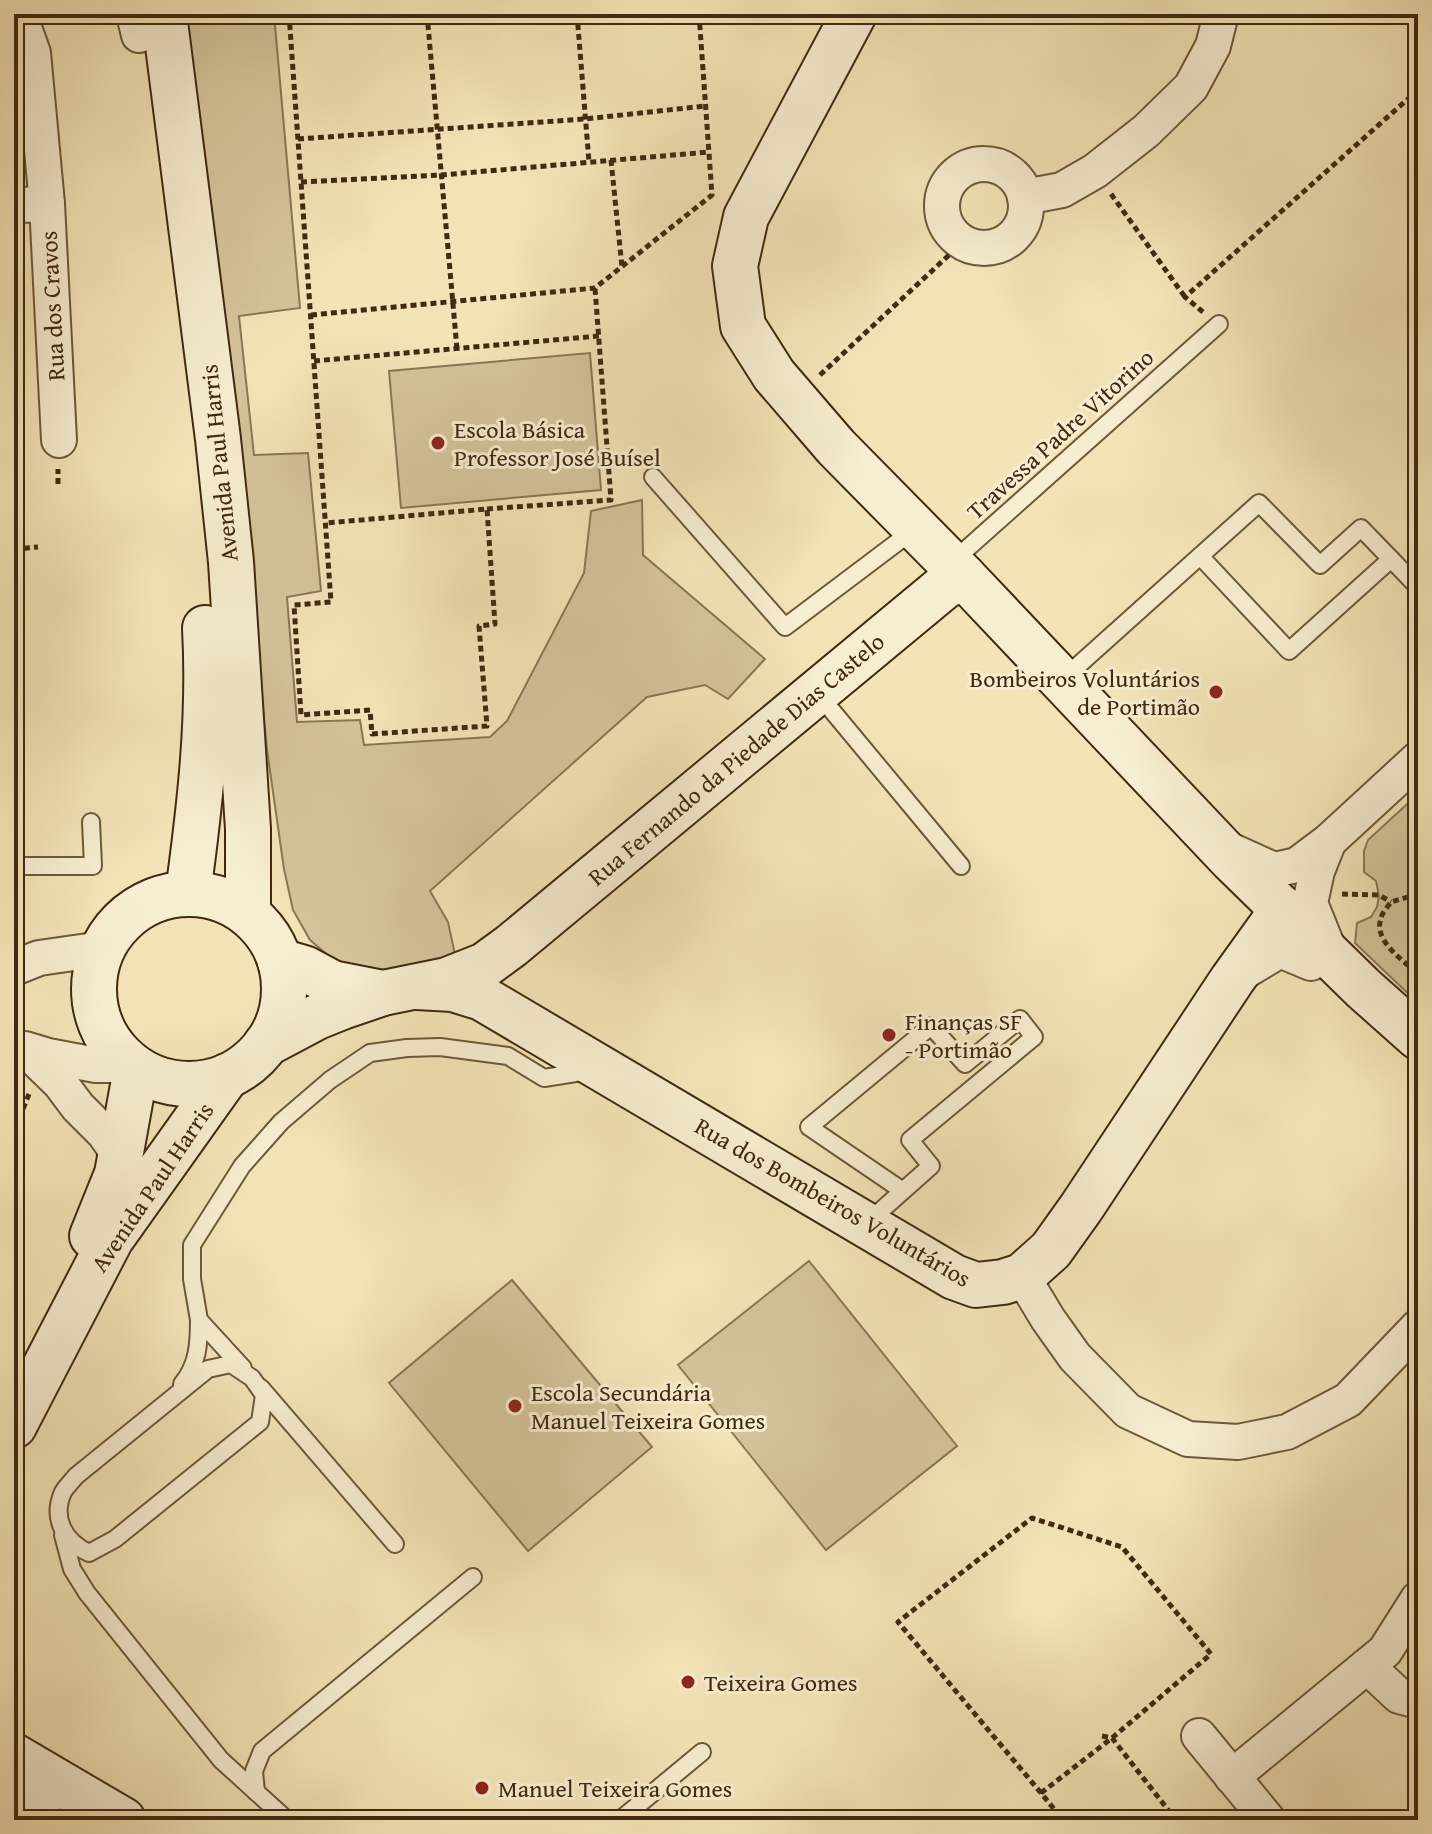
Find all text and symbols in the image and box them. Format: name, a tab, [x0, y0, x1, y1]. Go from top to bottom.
street label: Rua dos Cravos	[31, 230, 73, 382]
street label: Travessa Padre Vitorino	[959, 340, 1161, 528]
street label: Avenida Paul Harris	[191, 363, 247, 563]
place label: Escola Básica Professor José Buísel	[454, 412, 661, 475]
marker: Escola Básica Professor José Buísel	[429, 434, 447, 452]
street label: Rua Fernando da Piedade Dias Castelo	[580, 624, 892, 894]
place label: Bombeiros Voluntários de Portimão	[970, 661, 1200, 724]
marker: Bombeiros Voluntários de Portimão	[1207, 683, 1225, 701]
place label: Finanças SF - Portimão	[905, 1004, 1022, 1067]
marker: Finanças SF - Portimão	[880, 1026, 898, 1044]
street label: Avenida Paul Harris	[82, 1095, 222, 1279]
street label: Rua dos Bombeiros Voluntários	[688, 1108, 978, 1296]
place label: Escola Secundária Manuel Teixeira Gomes	[531, 1375, 765, 1438]
marker: Escola Secundária Manuel Teixeira Gomes	[506, 1397, 524, 1415]
place label: Teixeira Gomes	[704, 1665, 857, 1700]
marker: Teixeira Gomes	[679, 1673, 697, 1691]
place label: Manuel Teixeira Gomes	[498, 1771, 732, 1806]
marker: Manuel Teixeira Gomes	[473, 1779, 491, 1797]

